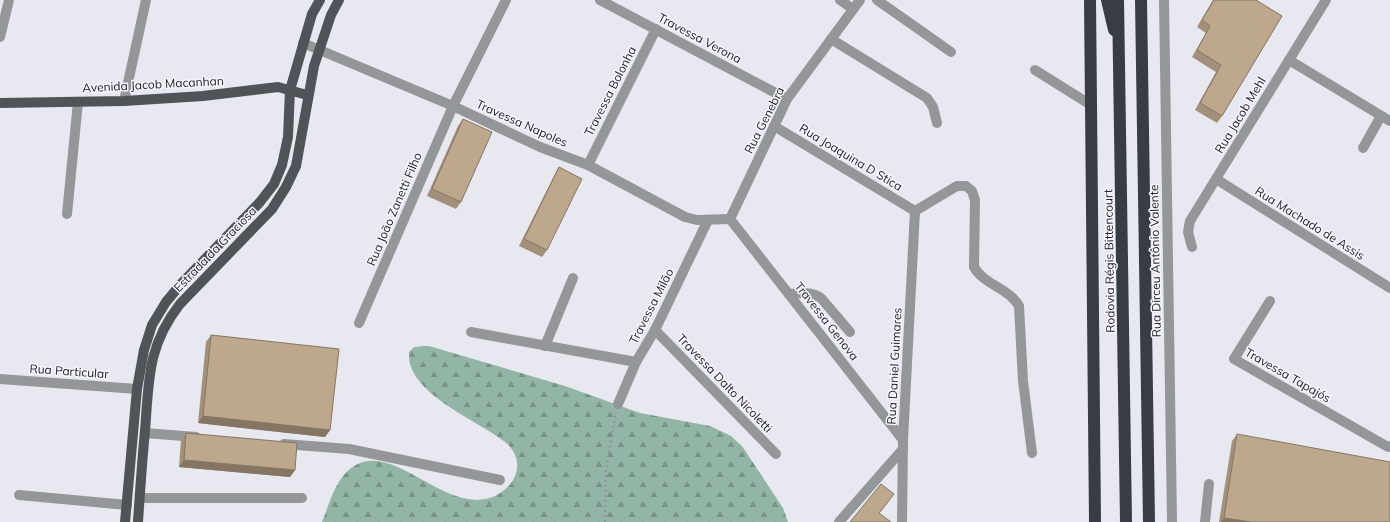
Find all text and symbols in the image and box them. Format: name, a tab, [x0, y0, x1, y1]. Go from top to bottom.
street label: Travessa Verona	[656, 10, 744, 66]
street label: Travessa Bolonha	[581, 44, 639, 138]
street label: Avenida Jacob Macanhan	[82, 73, 224, 95]
street label: Rua Jacob Mehl	[1211, 74, 1269, 156]
street label: Rua Genebra	[741, 84, 787, 156]
street label: Travessa Napoles	[474, 96, 570, 150]
street label: Rua Joaquina D Stica	[797, 120, 905, 194]
street label: Rua João Zanetti Filho	[363, 150, 425, 268]
street label: Rua Machado de Assis	[1252, 183, 1368, 263]
street label: Rua Dirceu Antônio Valente	[1146, 184, 1164, 338]
street label: Rodovia Régis Bittencourt	[1100, 189, 1118, 333]
street label: Estrada da Graciosa	[170, 203, 260, 295]
street label: Travessa Milão	[626, 266, 677, 346]
street label: Travessa Genova	[792, 279, 862, 363]
street label: Rua Daniel Guimares	[883, 307, 905, 425]
street label: Travessa Dalto Nicoletti	[674, 331, 776, 435]
street label: Travessa Tapajós	[1242, 344, 1334, 406]
street label: Rua Particular	[29, 361, 110, 381]

